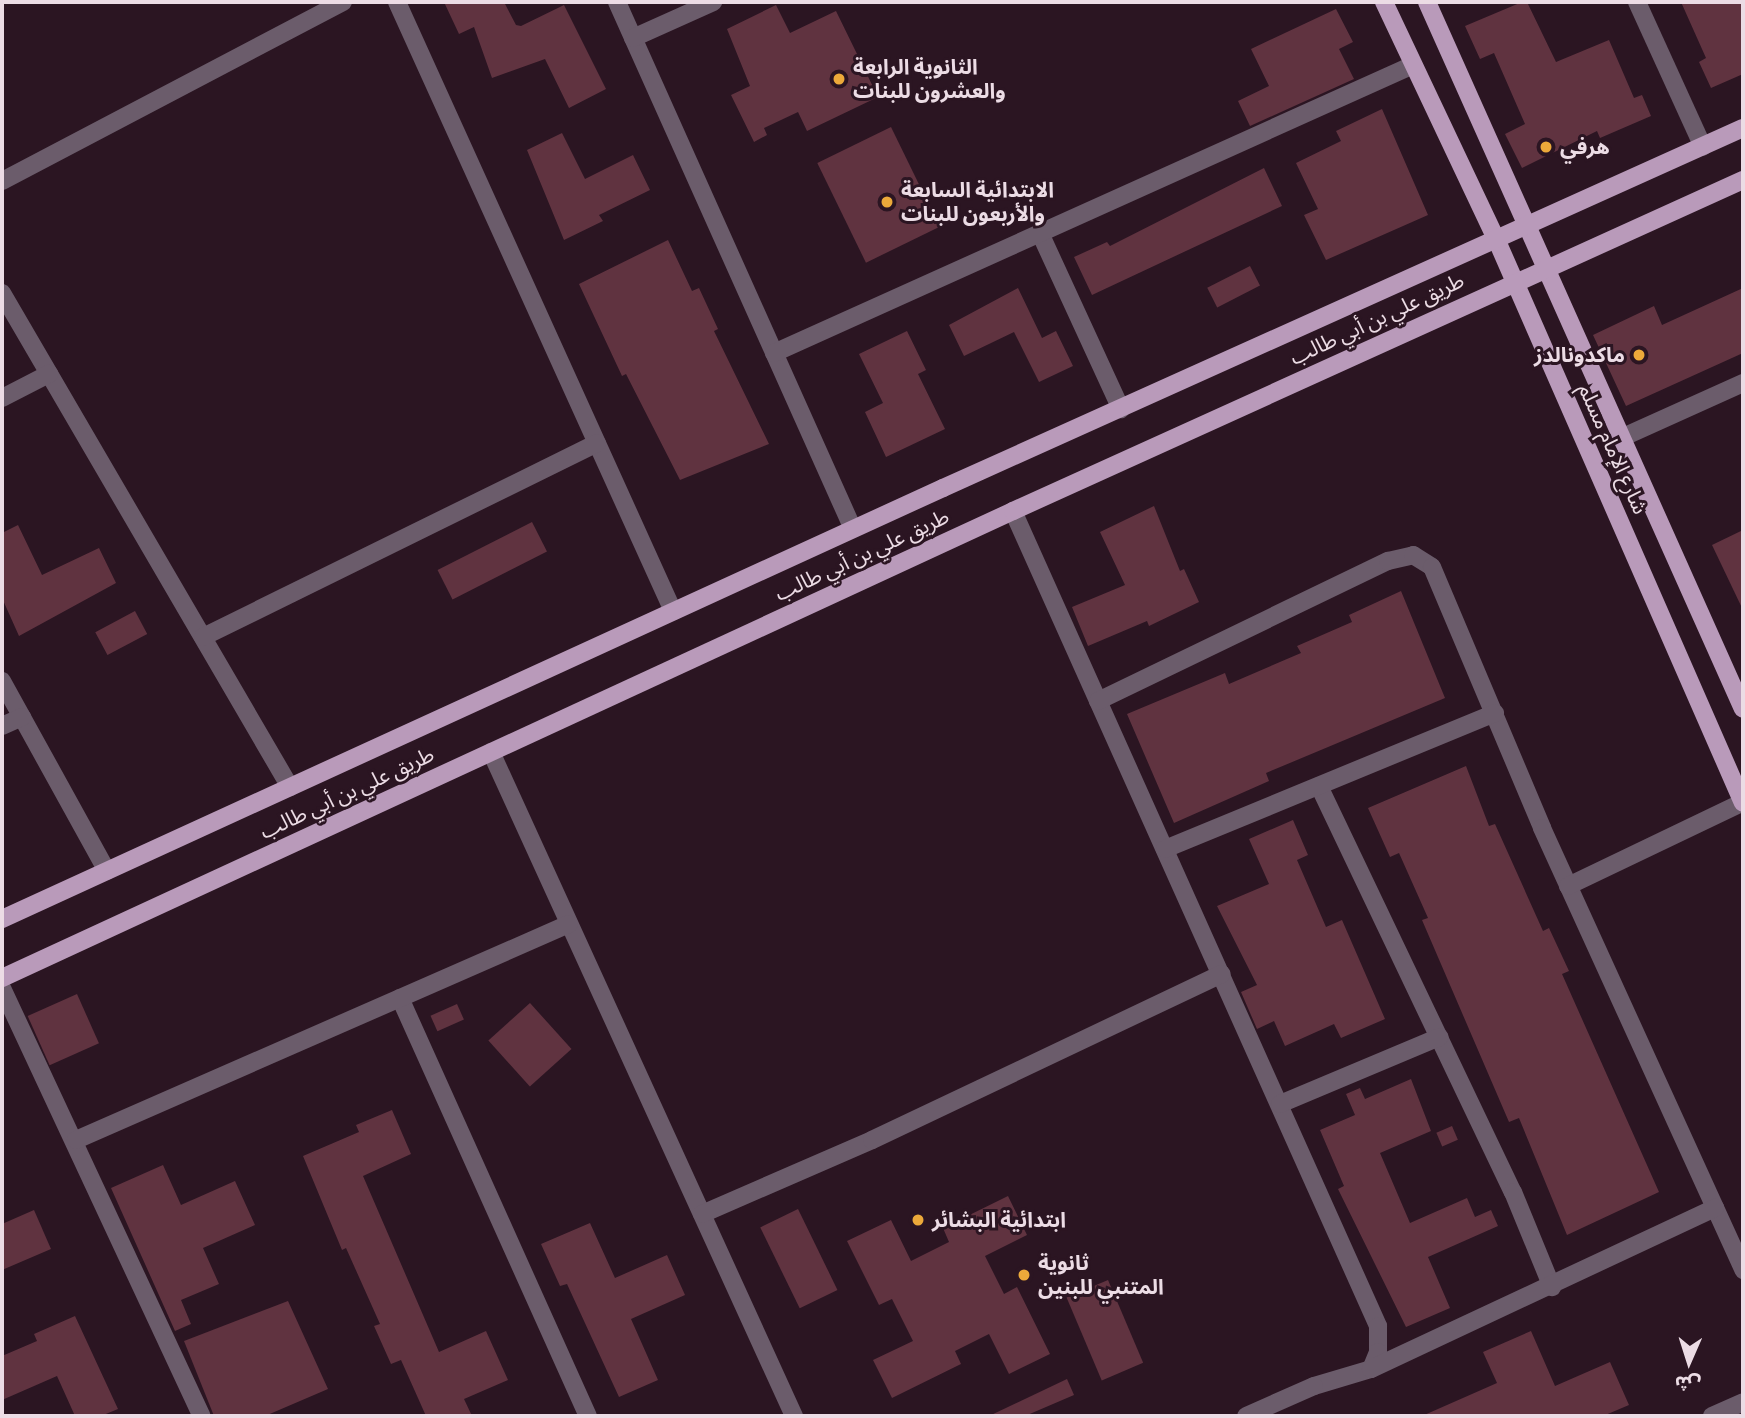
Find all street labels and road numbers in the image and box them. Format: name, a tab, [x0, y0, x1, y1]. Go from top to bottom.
street label: طريق علي بن أبي طالب	[1286, 268, 1468, 370]
street label: شارع الإمام مسلم	[1573, 380, 1653, 518]
street label: طريق علي بن أبي طالب	[771, 504, 953, 606]
street label: طريق علي بن أبي طالب	[256, 742, 438, 844]

